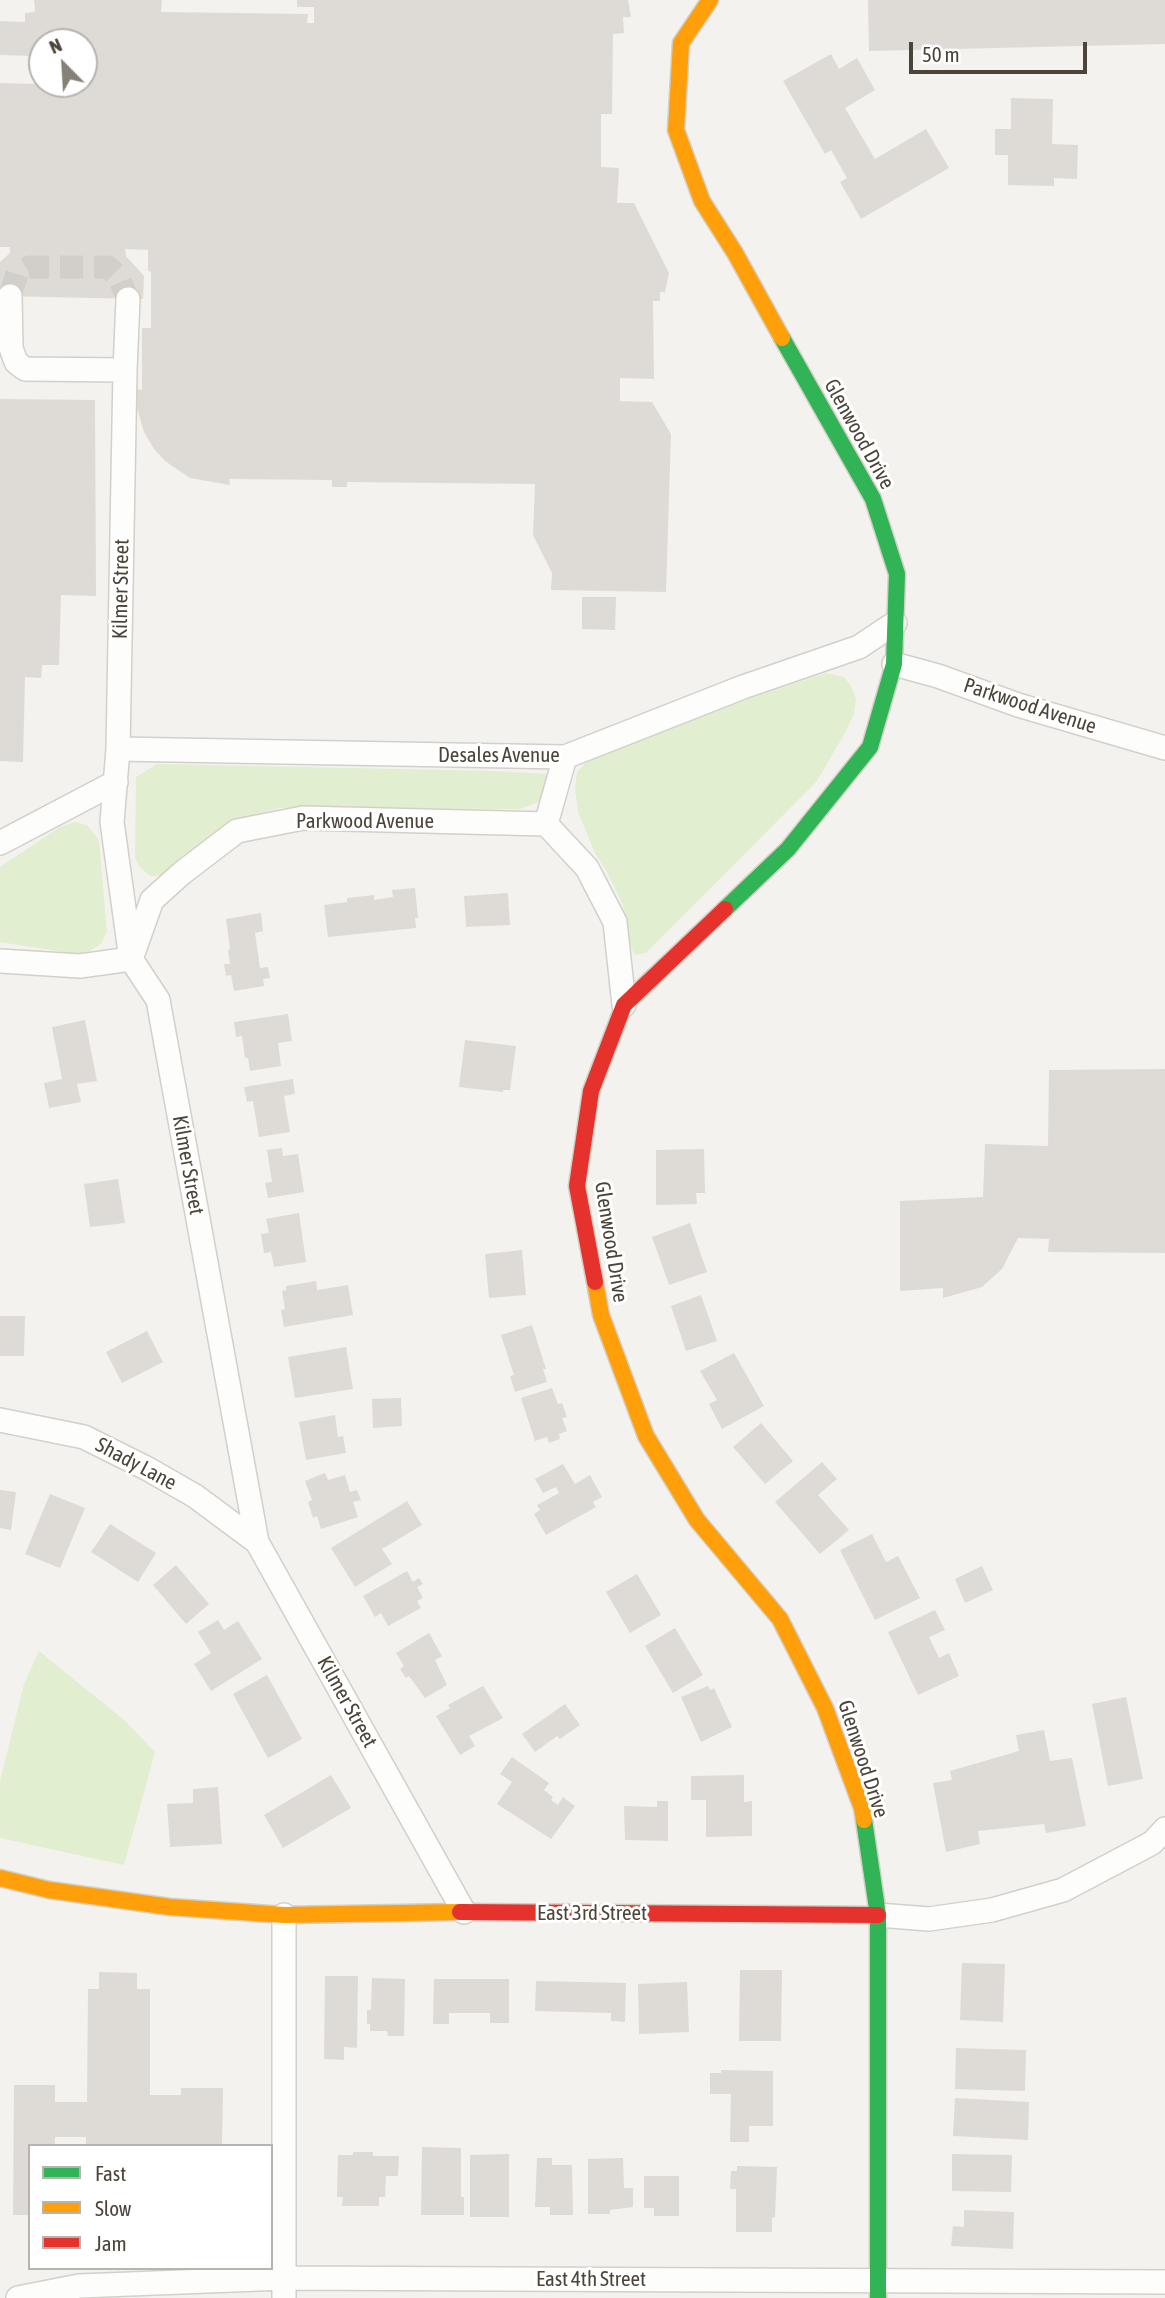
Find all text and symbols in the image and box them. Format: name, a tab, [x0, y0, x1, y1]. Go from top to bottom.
north arrow	[28, 28, 98, 98]
scale bar	[913, 28, 1092, 72]
text: N	[46, 33, 65, 58]
text: 50 m	[922, 42, 960, 66]
street label: Glenwood Drive	[818, 375, 900, 493]
street label: Kilmer Street	[108, 539, 134, 639]
street label: Parkwood Avenue	[960, 673, 1100, 739]
street label: Desales Avenue	[438, 742, 560, 768]
street label: Parkwood Avenue	[296, 808, 434, 834]
street label: Kilmer Street	[167, 1113, 209, 1217]
street label: Glenwood Drive	[589, 1180, 633, 1304]
street label: Shady Lane	[91, 1432, 181, 1496]
street label: Kilmer Street	[312, 1652, 382, 1752]
street label: Glenwood Drive	[832, 1697, 894, 1821]
street label: East 3rd Street	[537, 1900, 647, 1926]
legend	[28, 2144, 273, 2270]
text: Fast	[95, 2161, 126, 2185]
text: Slow	[95, 2196, 131, 2220]
text: Jam	[95, 2231, 127, 2255]
street label: East 4th Street	[536, 2266, 646, 2292]

